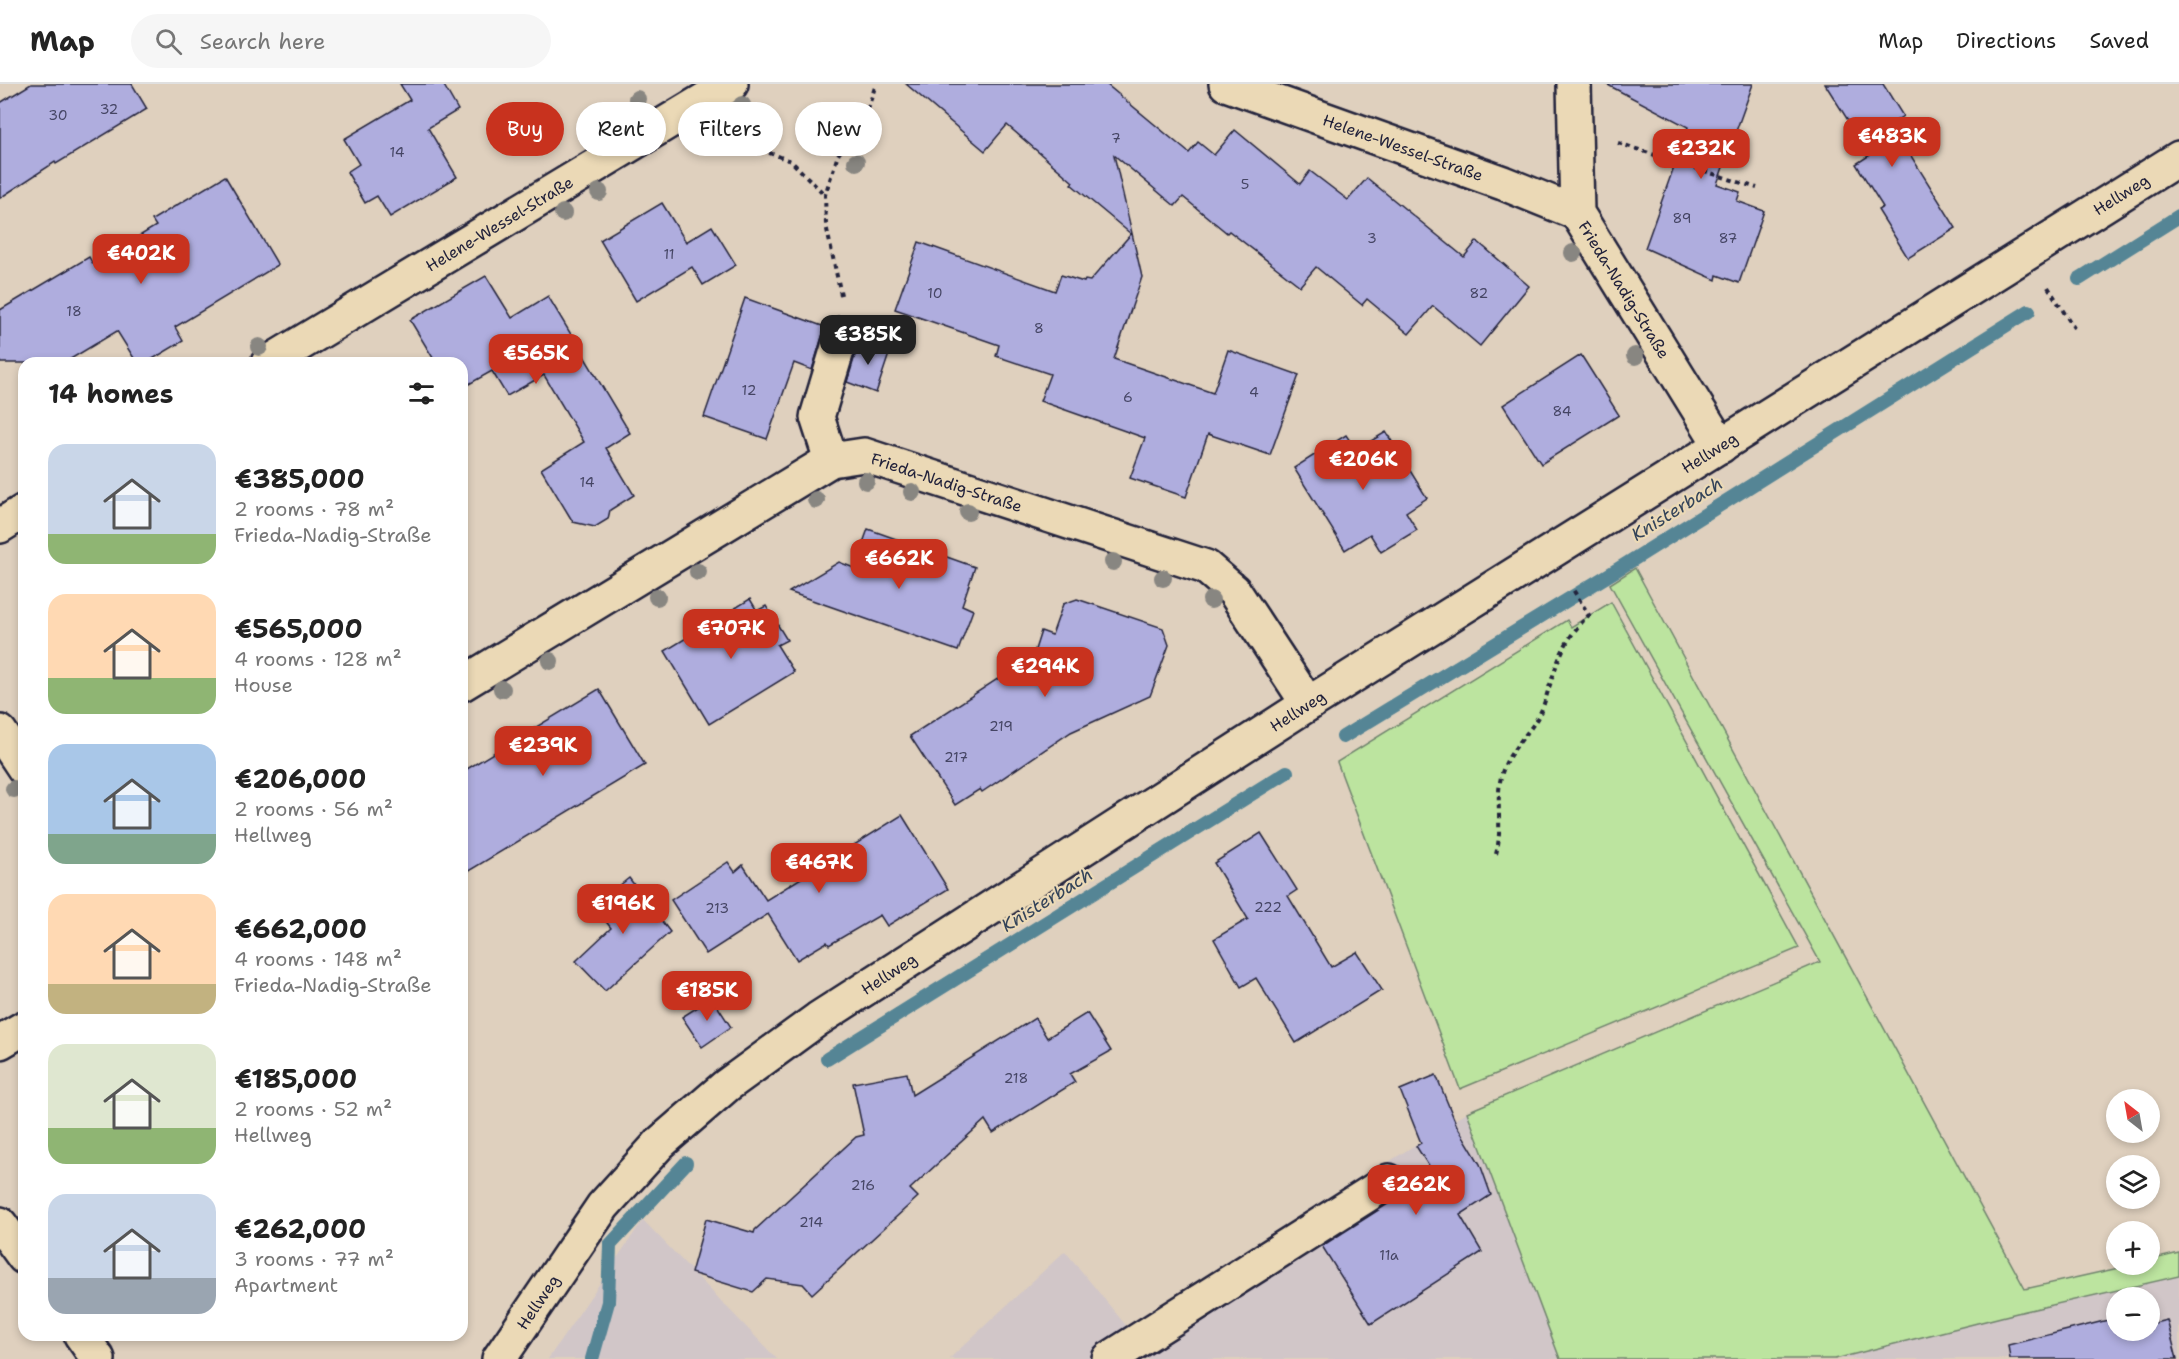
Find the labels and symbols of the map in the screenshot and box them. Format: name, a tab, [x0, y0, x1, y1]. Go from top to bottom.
house number: 32	[100, 100, 118, 118]
house number: 30	[48, 106, 68, 124]
street label: Helene-Wessel-Straße	[1320, 109, 1486, 186]
pin: €483K	[1850, 117, 1934, 168]
house number: 7	[1111, 129, 1121, 147]
pin: €232K	[1659, 129, 1743, 180]
house number: 14	[389, 143, 405, 161]
street label: Hellweg	[2089, 169, 2153, 220]
street label: Helene-Wessel-Straße	[422, 172, 577, 277]
house number: 5	[1241, 175, 1249, 193]
house number: 89	[1673, 209, 1691, 227]
street label: Frieda-Nadig-Straße	[1573, 217, 1674, 363]
house number: 3	[1367, 229, 1377, 247]
house number: 87	[1719, 229, 1737, 247]
pin: €402K	[99, 234, 183, 285]
house number: 11	[663, 245, 675, 263]
house number: 10	[927, 284, 943, 302]
house number: 82	[1470, 284, 1488, 302]
house number: 18	[66, 302, 82, 320]
pin: €385K	[826, 315, 910, 366]
house number: 8	[1034, 319, 1044, 337]
pin: €565K	[494, 334, 578, 385]
house number: 12	[742, 381, 756, 399]
house number: 4	[1249, 383, 1259, 401]
house number: 6	[1123, 388, 1133, 406]
house number: 84	[1552, 402, 1572, 420]
street label: Hellweg	[1678, 427, 1742, 478]
pin: €206K	[1321, 440, 1405, 491]
street label: Frieda-Nadig-Straße	[868, 448, 1025, 517]
water label: Knisterbach	[1627, 471, 1727, 547]
house number: 14	[579, 473, 595, 491]
pin: €662K	[857, 539, 941, 590]
pin: €707K	[689, 609, 773, 660]
pin: €294K	[1003, 647, 1087, 698]
street label: Hellweg	[1266, 686, 1330, 737]
house number: 219	[989, 717, 1013, 735]
pin: €239K	[501, 726, 585, 777]
house number: 217	[944, 748, 968, 766]
pin: €467K	[777, 843, 861, 894]
water label: Knisterbach	[997, 862, 1097, 938]
pin: €196K	[581, 884, 665, 935]
house number: 222	[1254, 898, 1282, 916]
house number: 213	[705, 899, 729, 917]
street label: Hellweg	[857, 948, 921, 1000]
pin: €185K	[665, 971, 749, 1022]
house number: 218	[1004, 1069, 1028, 1087]
north arrow	[2106, 1089, 2160, 1143]
pin: €262K	[1374, 1165, 1458, 1216]
house number: 216	[851, 1176, 875, 1194]
house number: 214	[799, 1213, 823, 1231]
house number: 11a	[1379, 1246, 1399, 1264]
street label: Hellweg	[512, 1270, 564, 1334]

